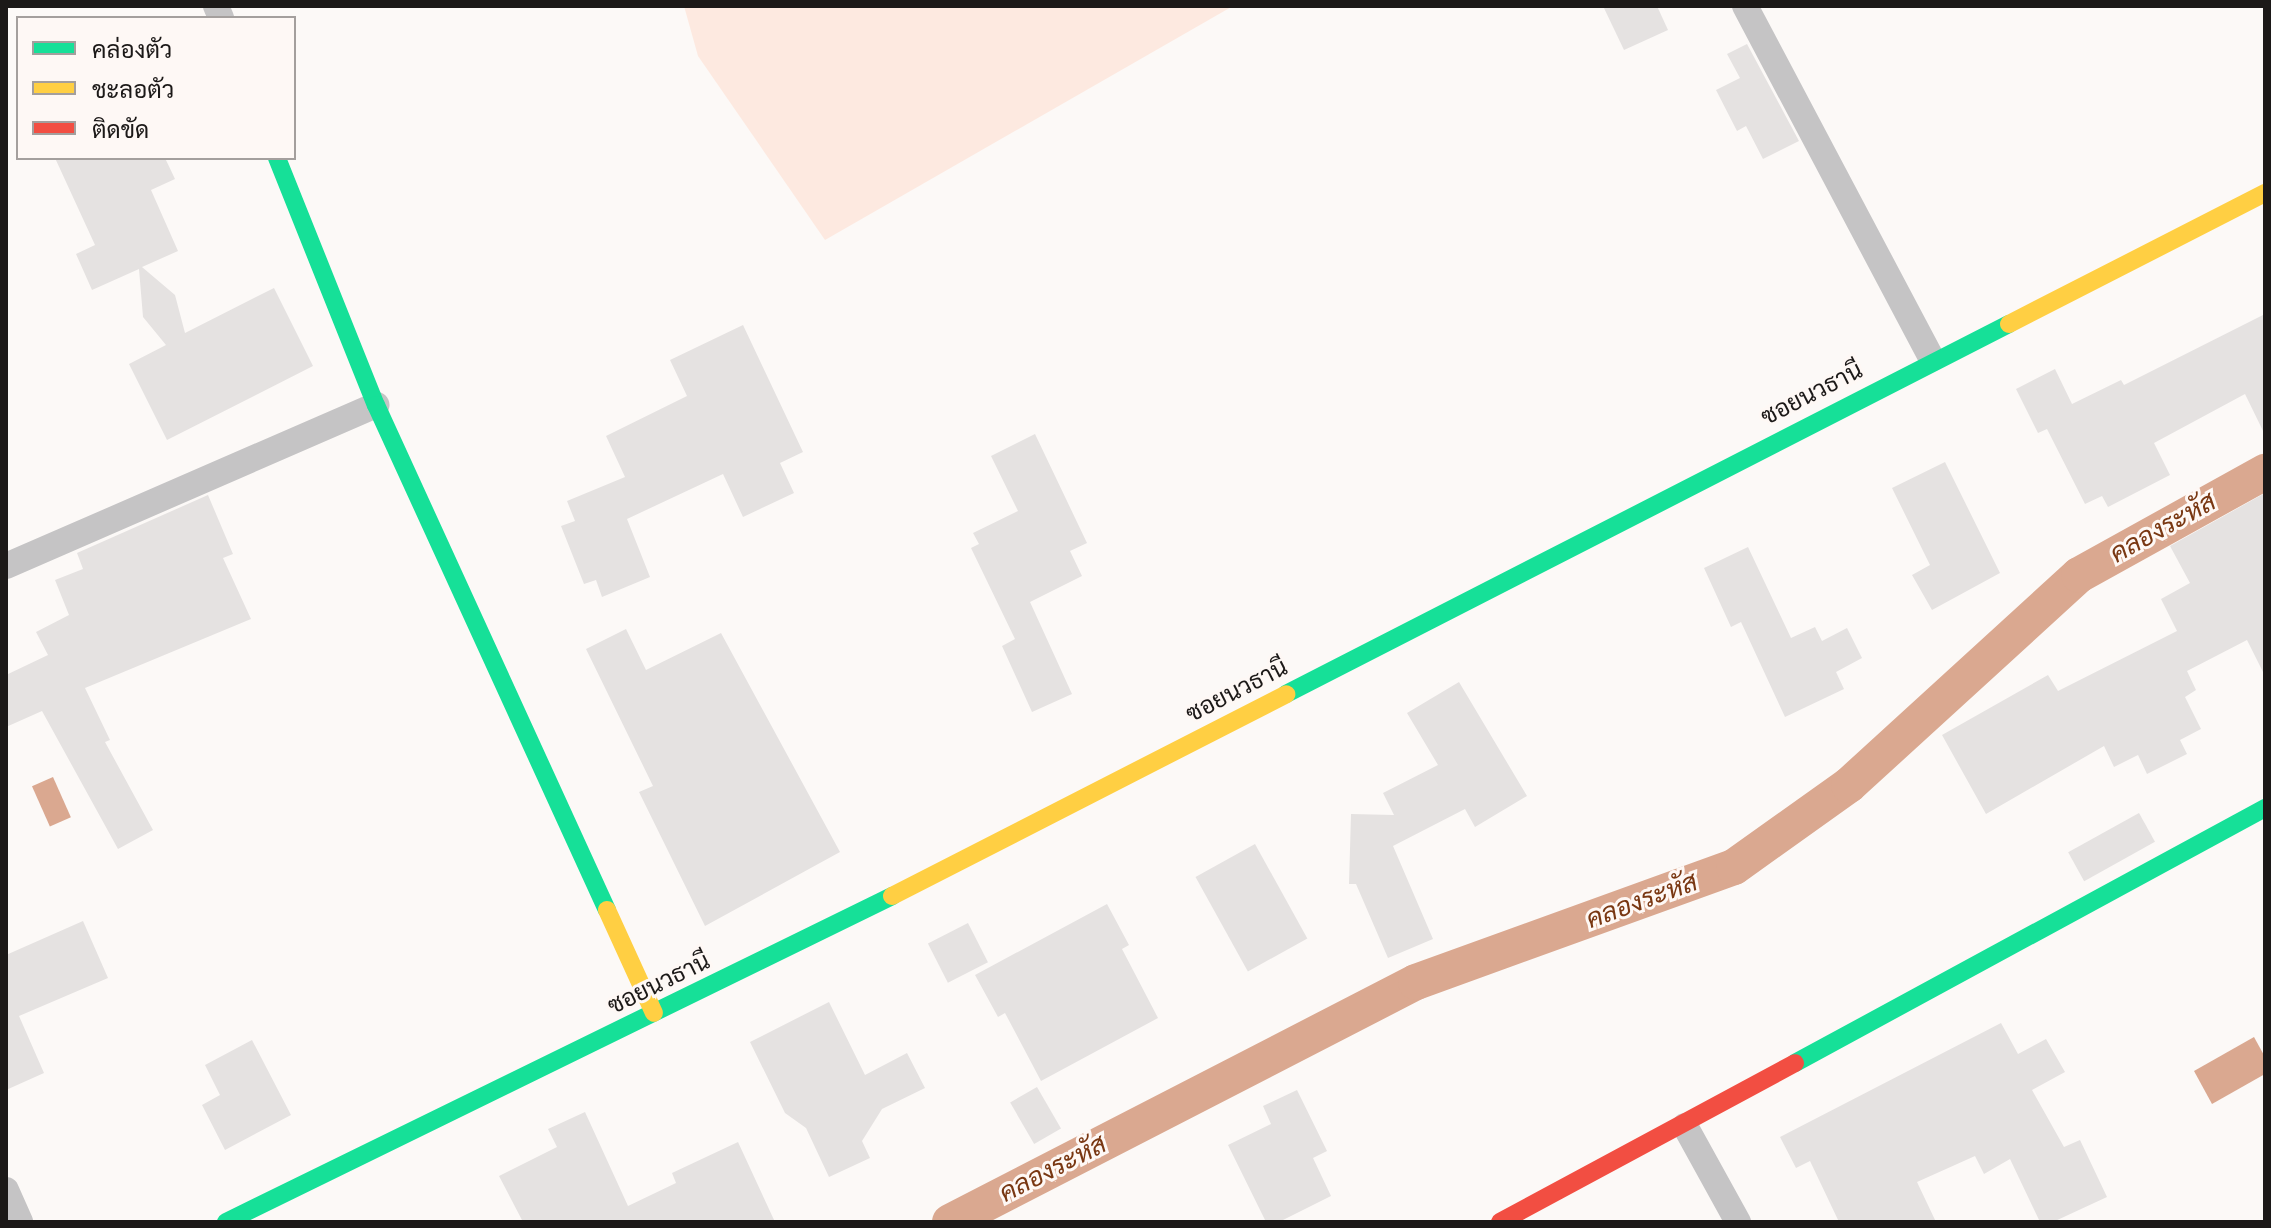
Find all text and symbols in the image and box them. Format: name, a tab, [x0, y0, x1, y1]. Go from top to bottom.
legend	[16, 16, 296, 160]
text: คล่องตัว	[92, 37, 172, 63]
text: ชะลอตัว	[92, 77, 174, 103]
text: ติดขัด	[92, 117, 149, 143]
street label: ซอยนวธานี	[1756, 356, 1868, 432]
water label: คลองระหัส	[2105, 486, 2221, 570]
street label: ซอยนวธานี	[1181, 653, 1293, 729]
water label: คลองระหัส	[1582, 867, 1702, 935]
street label: ซอยนวธานี	[603, 947, 715, 1021]
water label: คลองระหัส	[994, 1129, 1112, 1209]

